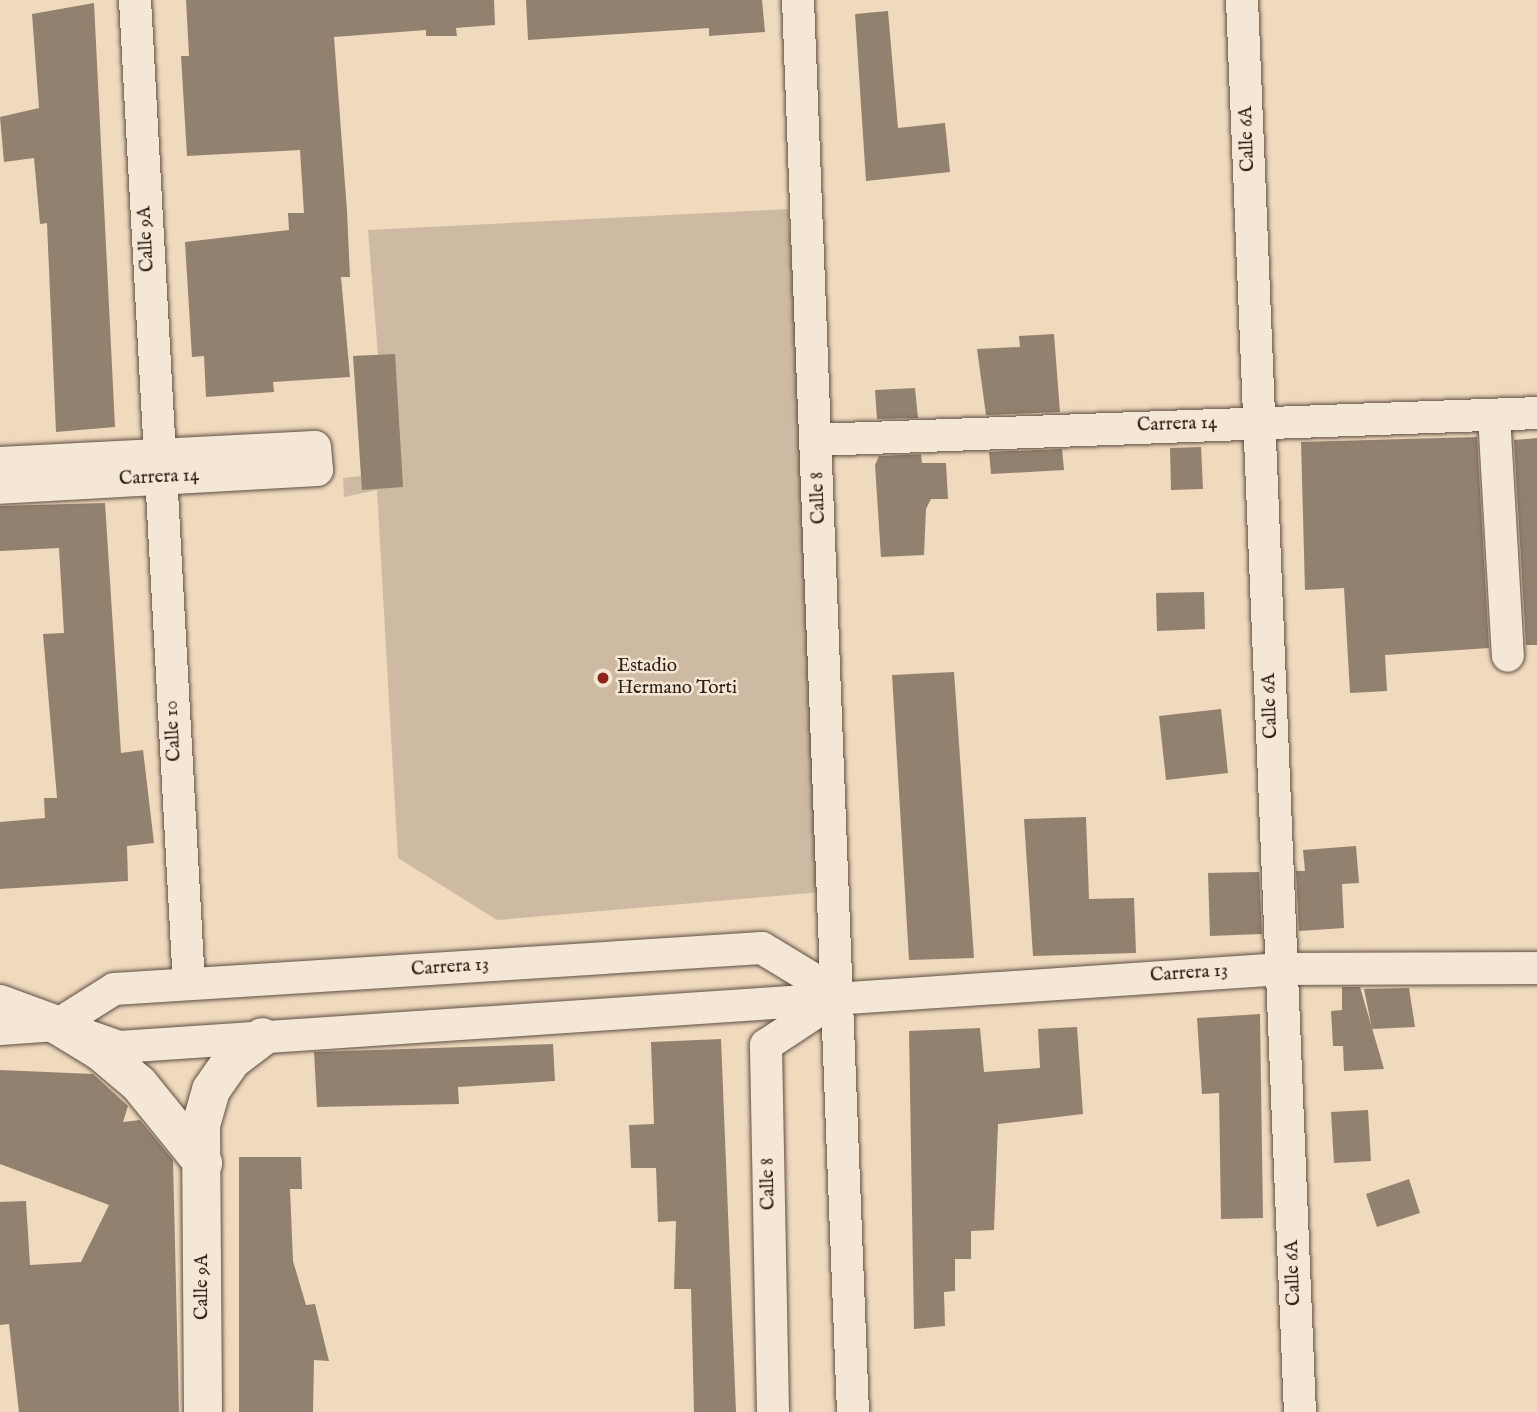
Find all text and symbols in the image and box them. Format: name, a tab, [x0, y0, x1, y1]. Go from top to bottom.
street label: Calle 6A	[1235, 106, 1261, 172]
street label: Calle 9A	[134, 205, 160, 273]
street label: Carrera 14	[1137, 412, 1217, 438]
street label: Carrera 14	[118, 465, 200, 491]
street label: Calle 8	[807, 471, 831, 525]
place label: Estadio Hermano Torti	[617, 656, 737, 700]
marker: Estadio Hermano Torti	[595, 670, 611, 686]
street label: Calle 6A	[1258, 673, 1284, 739]
street label: Calle 10	[161, 700, 187, 762]
street label: Carrera 13	[410, 954, 490, 982]
street label: Carrera 13	[1149, 960, 1229, 988]
street label: Calle 8	[757, 1158, 781, 1210]
street label: Calle 6A	[1281, 1240, 1307, 1306]
street label: Calle 9A	[192, 1254, 214, 1320]

